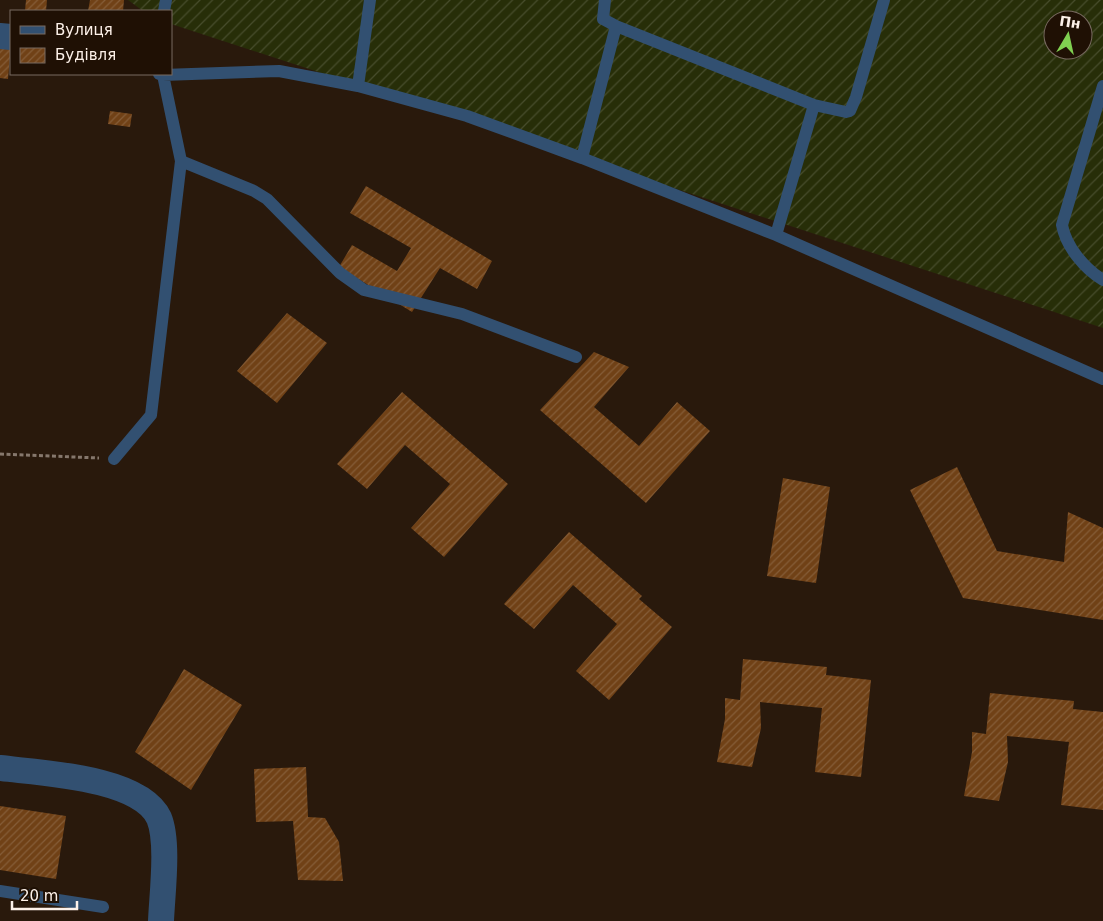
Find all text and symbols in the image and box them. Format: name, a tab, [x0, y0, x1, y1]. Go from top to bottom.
legend	[10, 10, 172, 75]
north arrow	[1043, 10, 1093, 60]
text: Пн	[1058, 13, 1082, 32]
text: Вулиця	[55, 21, 113, 39]
text: Будівля	[55, 46, 116, 64]
scale bar	[12, 878, 78, 910]
text: 20 m	[20, 887, 58, 905]

